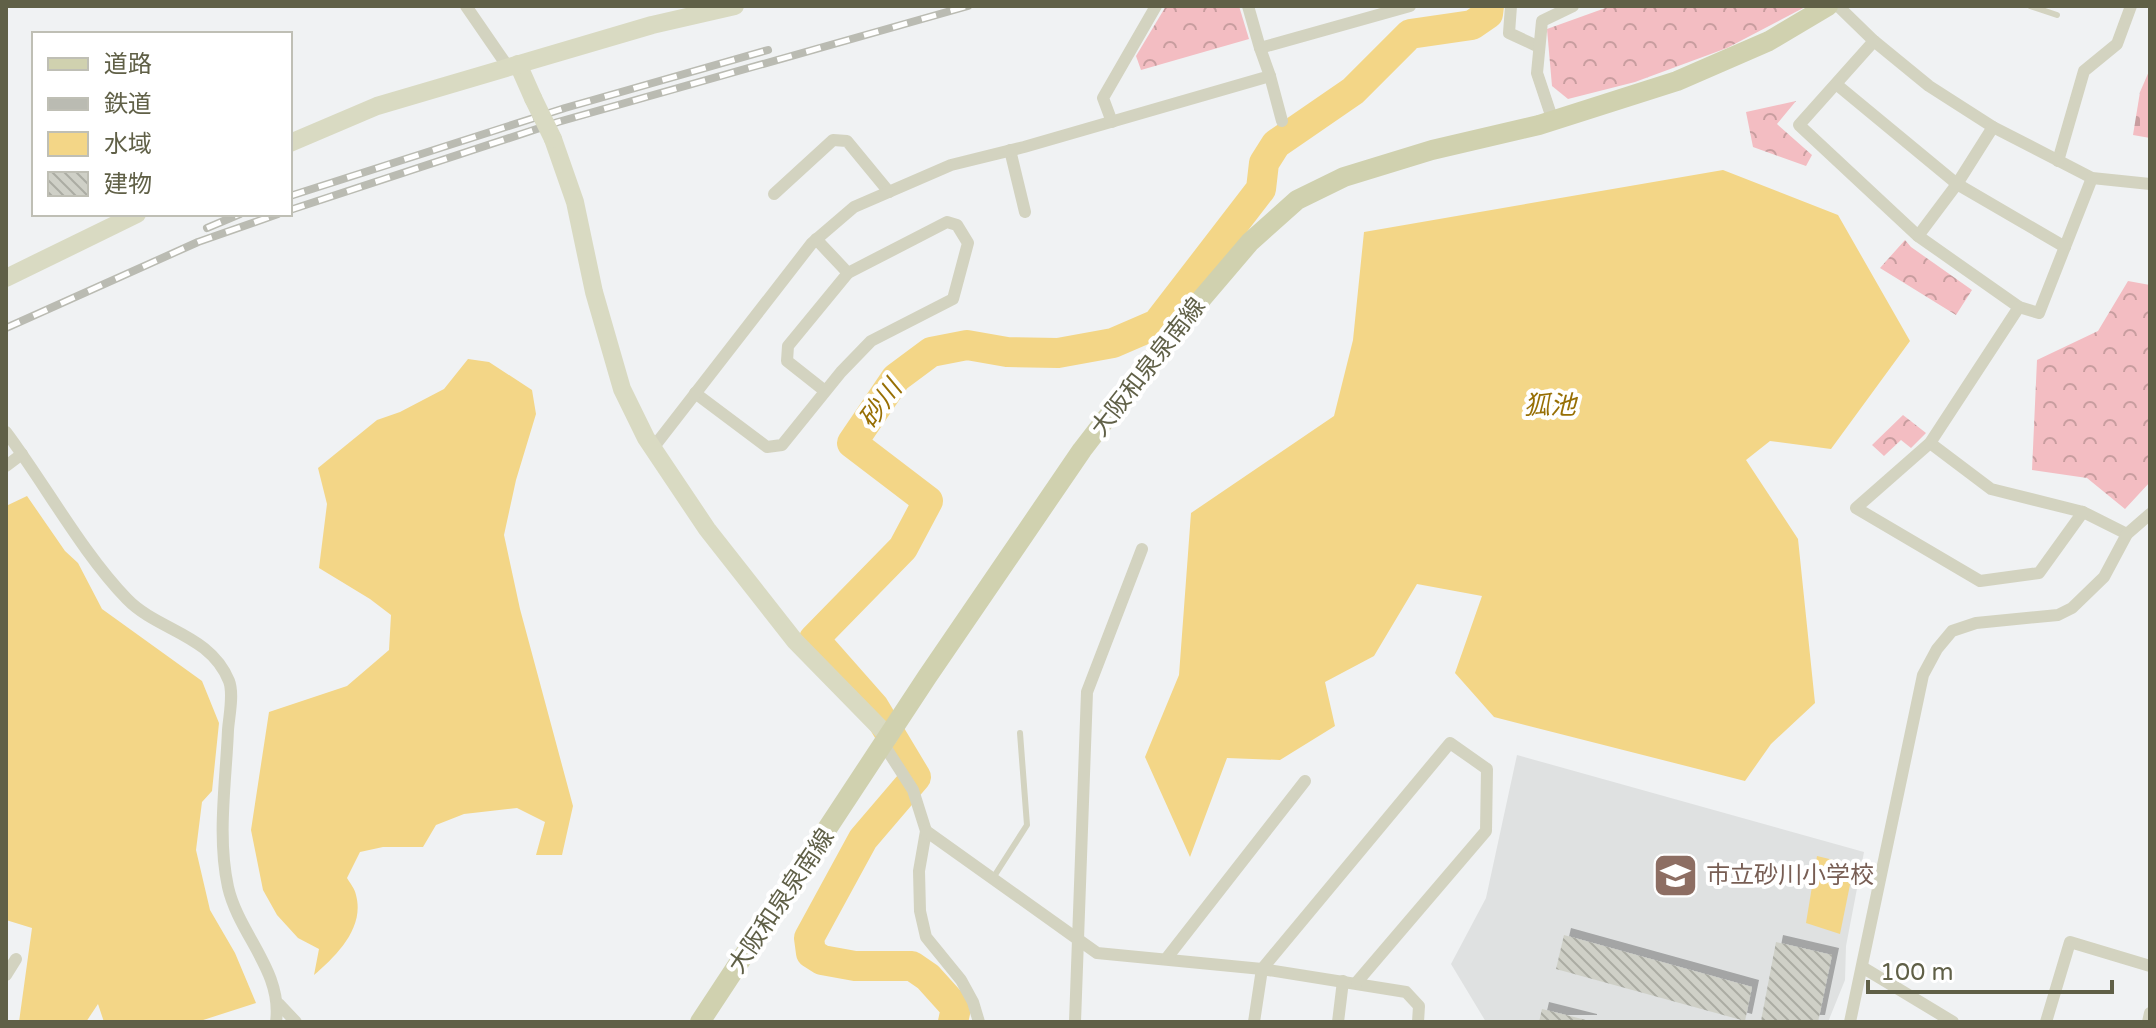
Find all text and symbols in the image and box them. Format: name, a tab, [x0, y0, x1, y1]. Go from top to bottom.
legend	[32, 32, 292, 216]
text: 道路	[104, 50, 152, 79]
text: 鉄道	[104, 90, 152, 119]
text: 水域	[104, 130, 152, 159]
text: 建物	[104, 170, 152, 199]
street label: 大阪和泉泉南線	[1085, 292, 1212, 442]
water label: 砂川	[853, 372, 910, 434]
water label: 狐池	[1524, 390, 1579, 421]
street label: 大阪和泉泉南線	[722, 824, 840, 979]
school or university icon: 市立砂川小学校	[1651, 851, 1699, 899]
place label: 市立砂川小学校	[1706, 861, 1874, 890]
scale bar	[1868, 944, 2112, 994]
text: 100 m	[1880, 958, 1954, 987]

